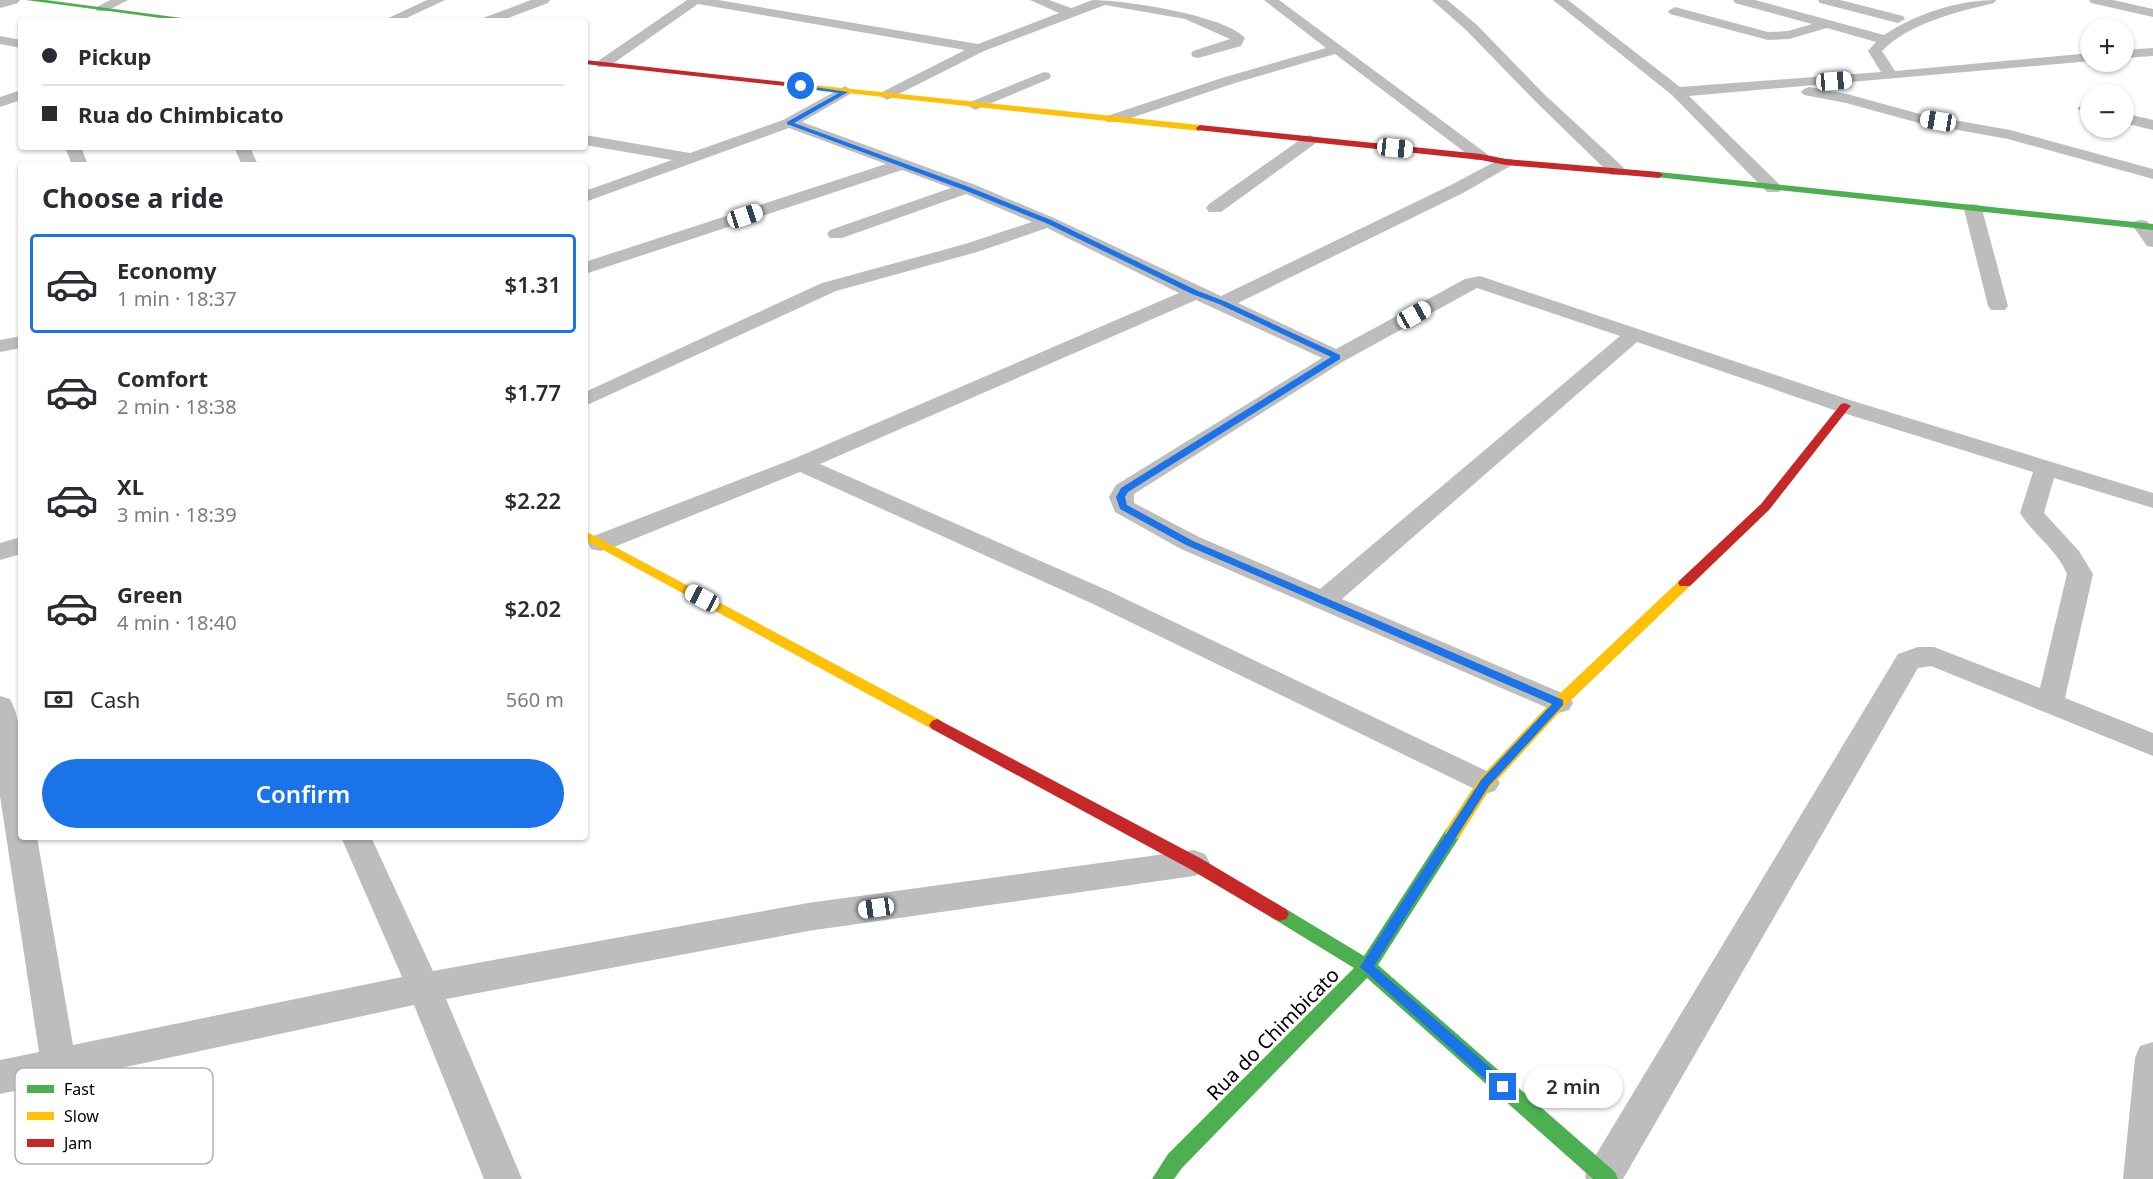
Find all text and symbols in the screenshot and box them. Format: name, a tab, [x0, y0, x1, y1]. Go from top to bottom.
map controls	[2080, 18, 2134, 138]
button: +	[2080, 18, 2134, 72]
text: Pickup	[78, 41, 151, 71]
car	[1815, 70, 1853, 92]
route start	[787, 72, 814, 99]
button: −	[2080, 84, 2134, 138]
text: Rua do Chimbicato	[78, 99, 284, 129]
car	[1919, 109, 1957, 133]
car	[1376, 137, 1414, 159]
text: Choose a ride	[42, 179, 224, 216]
car	[725, 202, 765, 230]
text: Economy	[117, 255, 216, 285]
icon: car	[45, 257, 99, 311]
text: $1.31	[505, 269, 561, 299]
text: 1 min · 18:37	[117, 285, 237, 312]
car	[1394, 298, 1434, 332]
text: Comfort	[117, 363, 208, 393]
icon: car	[45, 365, 99, 419]
text: $1.77	[505, 377, 561, 407]
text: 2 min · 18:38	[117, 393, 237, 420]
text: XL	[117, 471, 144, 501]
icon: car	[45, 473, 99, 527]
text: $2.22	[505, 485, 561, 515]
text: 3 min · 18:39	[117, 501, 237, 528]
text: Green	[117, 579, 183, 609]
icon: car	[45, 581, 99, 635]
car	[682, 582, 722, 614]
text: $2.02	[505, 593, 561, 623]
text: 4 min · 18:40	[117, 609, 237, 636]
icon: cash	[42, 683, 75, 716]
text: Cash	[90, 684, 140, 714]
text: 560 m	[506, 686, 564, 713]
button: Confirm	[42, 759, 564, 828]
car	[857, 897, 895, 919]
street label: Rua do Chimbicato	[1200, 961, 1345, 1106]
callout: 2 min	[1524, 1066, 1623, 1108]
legend	[15, 1068, 213, 1164]
route end	[1489, 1073, 1516, 1100]
text: 2 min	[1546, 1073, 1601, 1100]
text: Fast	[64, 1078, 95, 1100]
text: Slow	[64, 1105, 99, 1127]
text: Jam	[62, 1132, 92, 1154]

